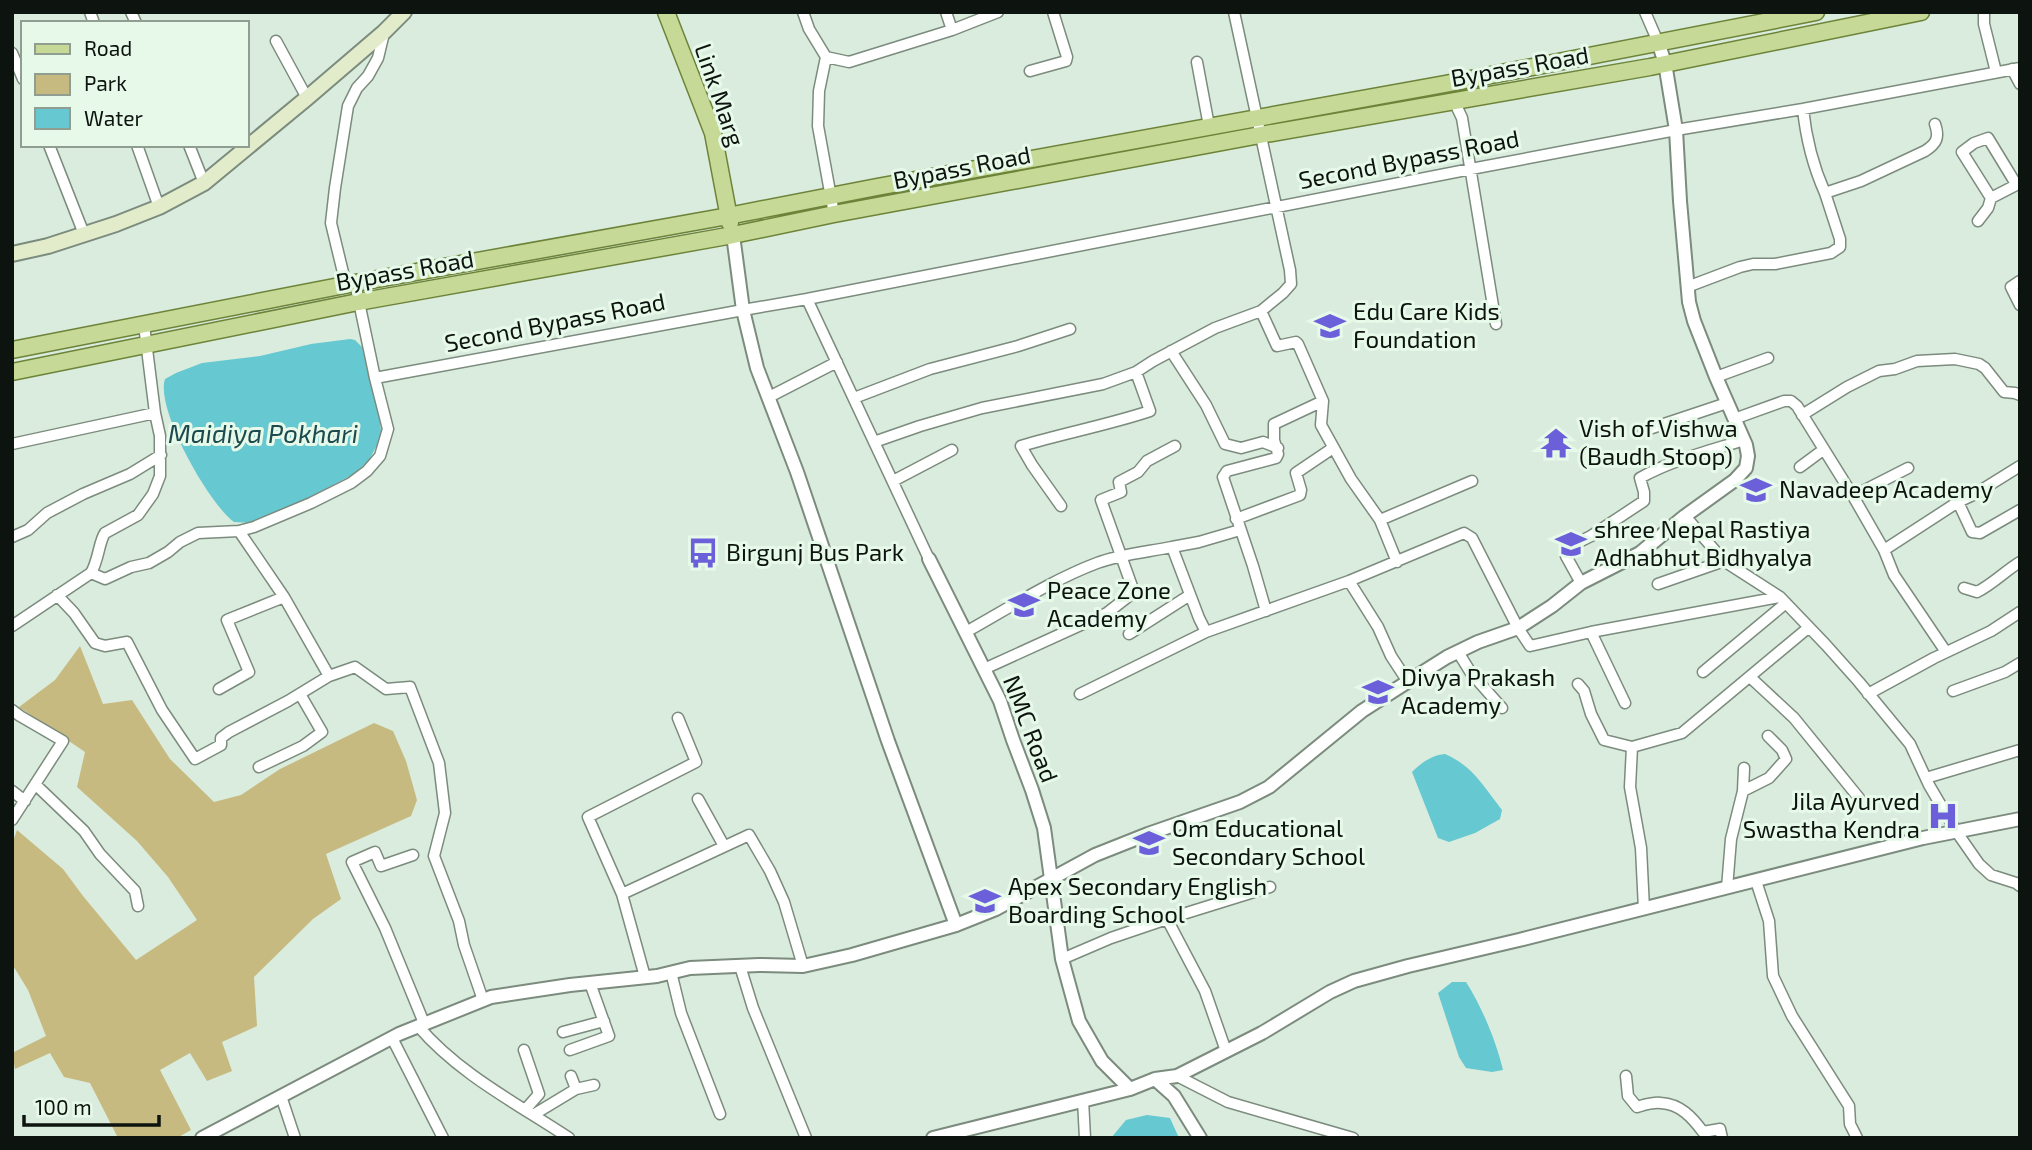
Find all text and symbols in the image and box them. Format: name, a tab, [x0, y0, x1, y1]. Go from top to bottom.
legend	[21, 21, 248, 147]
text: Road	[84, 35, 132, 60]
street label: Link Marg	[689, 39, 752, 150]
street label: Bypass Road	[1448, 39, 1591, 92]
text: Park	[84, 70, 127, 95]
text: Water	[84, 105, 143, 130]
street label: Second Bypass Road	[1296, 123, 1522, 194]
street label: Bypass Road	[890, 139, 1033, 194]
street label: Bypass Road	[333, 243, 476, 296]
street label: Second Bypass Road	[442, 286, 668, 357]
place label: Edu Care Kids Foundation	[1353, 296, 1500, 353]
school or university icon: Edu Care Kids Foundation	[1313, 309, 1347, 343]
place label: Vish of Vishwa (Baudh Stoop)	[1579, 413, 1738, 470]
water label: Maidiya Pokhari	[168, 417, 358, 449]
temple icon: Vish of Vishwa (Baudh Stoop)	[1539, 426, 1573, 460]
school or university icon: Navadeep Academy	[1739, 473, 1773, 507]
place label: Navadeep Academy	[1779, 474, 1994, 503]
place label: shree Nepal Rastiya Adhabhut Bidhyalya	[1594, 514, 1812, 571]
school or university icon: shree Nepal Rastiya Adhabhut Bidhyalya	[1554, 527, 1588, 561]
bus stop icon: Birgunj Bus Park	[686, 536, 720, 570]
place label: Birgunj Bus Park	[726, 537, 904, 566]
place label: Peace Zone Academy	[1047, 575, 1171, 632]
school or university icon: Peace Zone Academy	[1007, 588, 1041, 622]
place label: Divya Prakash Academy	[1401, 662, 1555, 719]
street label: NMC Road	[998, 671, 1065, 786]
school or university icon: Divya Prakash Academy	[1361, 675, 1395, 709]
place label: Jila Ayurved Swastha Kendra	[1743, 786, 1920, 843]
hospital icon: Jila Ayurved Swastha Kendra	[1926, 799, 1960, 833]
place label: Om Educational Secondary School	[1172, 813, 1365, 870]
school or university icon: Om Educational Secondary School	[1132, 826, 1166, 860]
place label: Apex Secondary English Boarding School	[1008, 871, 1267, 928]
school or university icon: Apex Secondary English Boarding School	[968, 884, 1002, 918]
scale bar	[24, 1084, 159, 1128]
text: 100 m	[35, 1094, 92, 1119]

